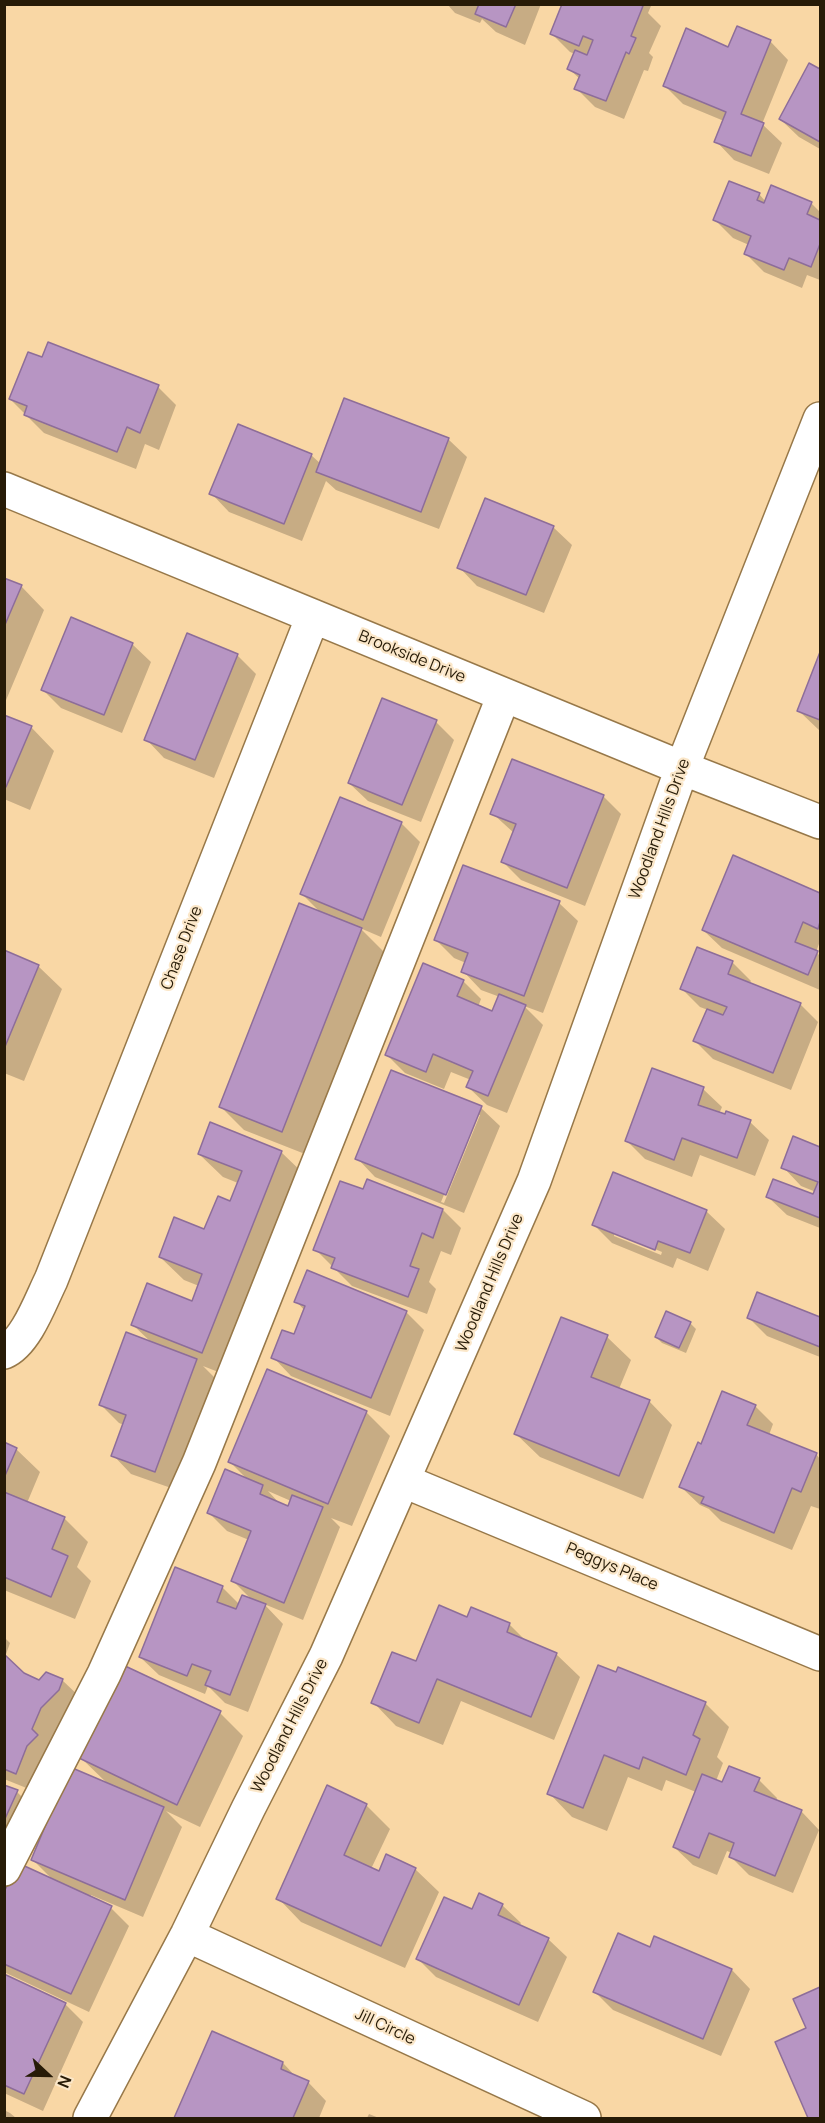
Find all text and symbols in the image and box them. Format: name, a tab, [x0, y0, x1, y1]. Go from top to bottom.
street label: Brookside Drive	[356, 627, 468, 687]
street label: Woodland Hills Drive	[626, 756, 694, 902]
street label: Chase Drive	[157, 903, 207, 993]
street label: Woodland Hills Drive	[452, 1211, 528, 1355]
street label: Peggys Place	[563, 1539, 661, 1595]
street label: Woodland Hills Drive	[248, 1656, 332, 1796]
street label: Jill Circle	[352, 2005, 418, 2049]
north arrow	[18, 2045, 78, 2105]
text: N	[52, 2072, 77, 2091]

